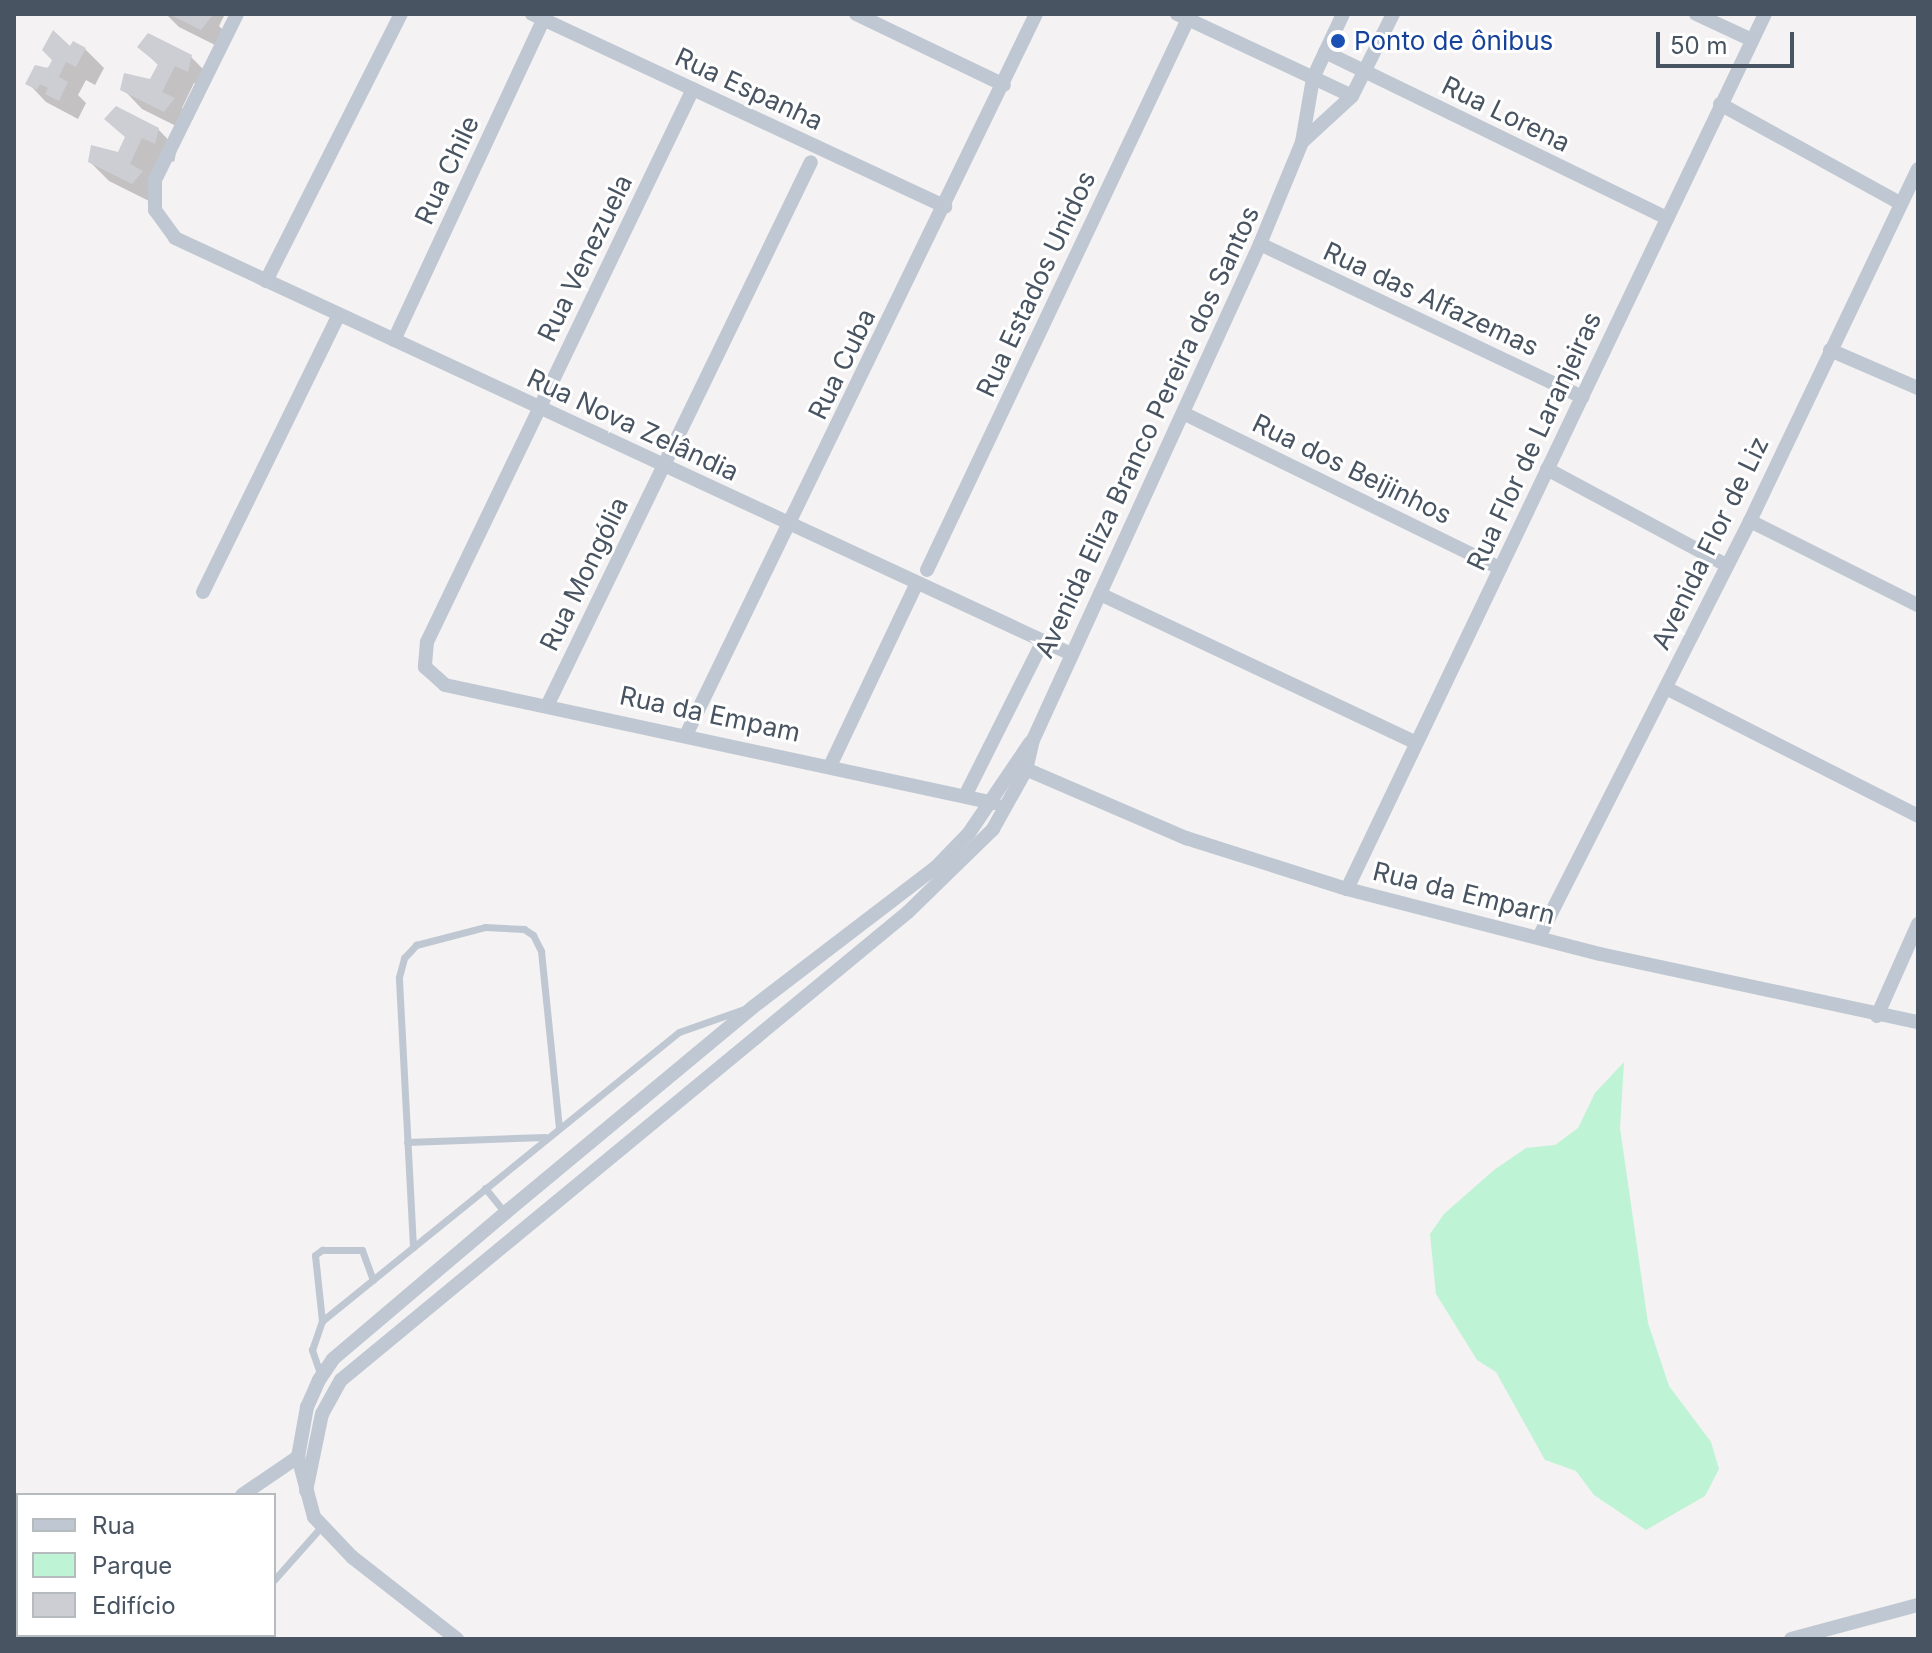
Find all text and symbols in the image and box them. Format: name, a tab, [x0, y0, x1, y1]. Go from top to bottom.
scale bar	[1660, 16, 1798, 66]
place label: Ponto de ônibus	[1354, 25, 1553, 57]
text: 50 m	[1670, 31, 1728, 60]
marker: Ponto de ônibus	[1329, 32, 1347, 50]
street label: Rua Espanha	[670, 41, 828, 137]
street label: Rua Lorena	[1437, 70, 1575, 158]
street label: Rua Chile	[408, 111, 486, 229]
street label: Rua Estados Unidos	[970, 166, 1102, 402]
street label: Rua Venezuela	[531, 169, 639, 347]
street label: Avenida Eliza Branco Pereira dos Santos	[1028, 201, 1266, 663]
street label: Rua das Alfazemas	[1318, 235, 1544, 363]
street label: Rua Cuba	[802, 304, 882, 424]
street label: Rua Flor de Laranjeiras	[1460, 307, 1608, 575]
street label: Rua Nova Zelândia	[522, 362, 744, 488]
street label: Rua dos Beijinhos	[1247, 407, 1457, 531]
street label: Avenida Flor de Liz	[1645, 431, 1775, 655]
street label: Rua Mongólia	[533, 492, 635, 656]
street label: Rua da Empam	[617, 680, 803, 748]
street label: Rua da Emparn	[1370, 855, 1558, 931]
legend	[16, 1493, 276, 1637]
text: Rua	[92, 1511, 135, 1540]
text: Parque	[92, 1551, 172, 1580]
text: Edifício	[92, 1591, 176, 1620]

